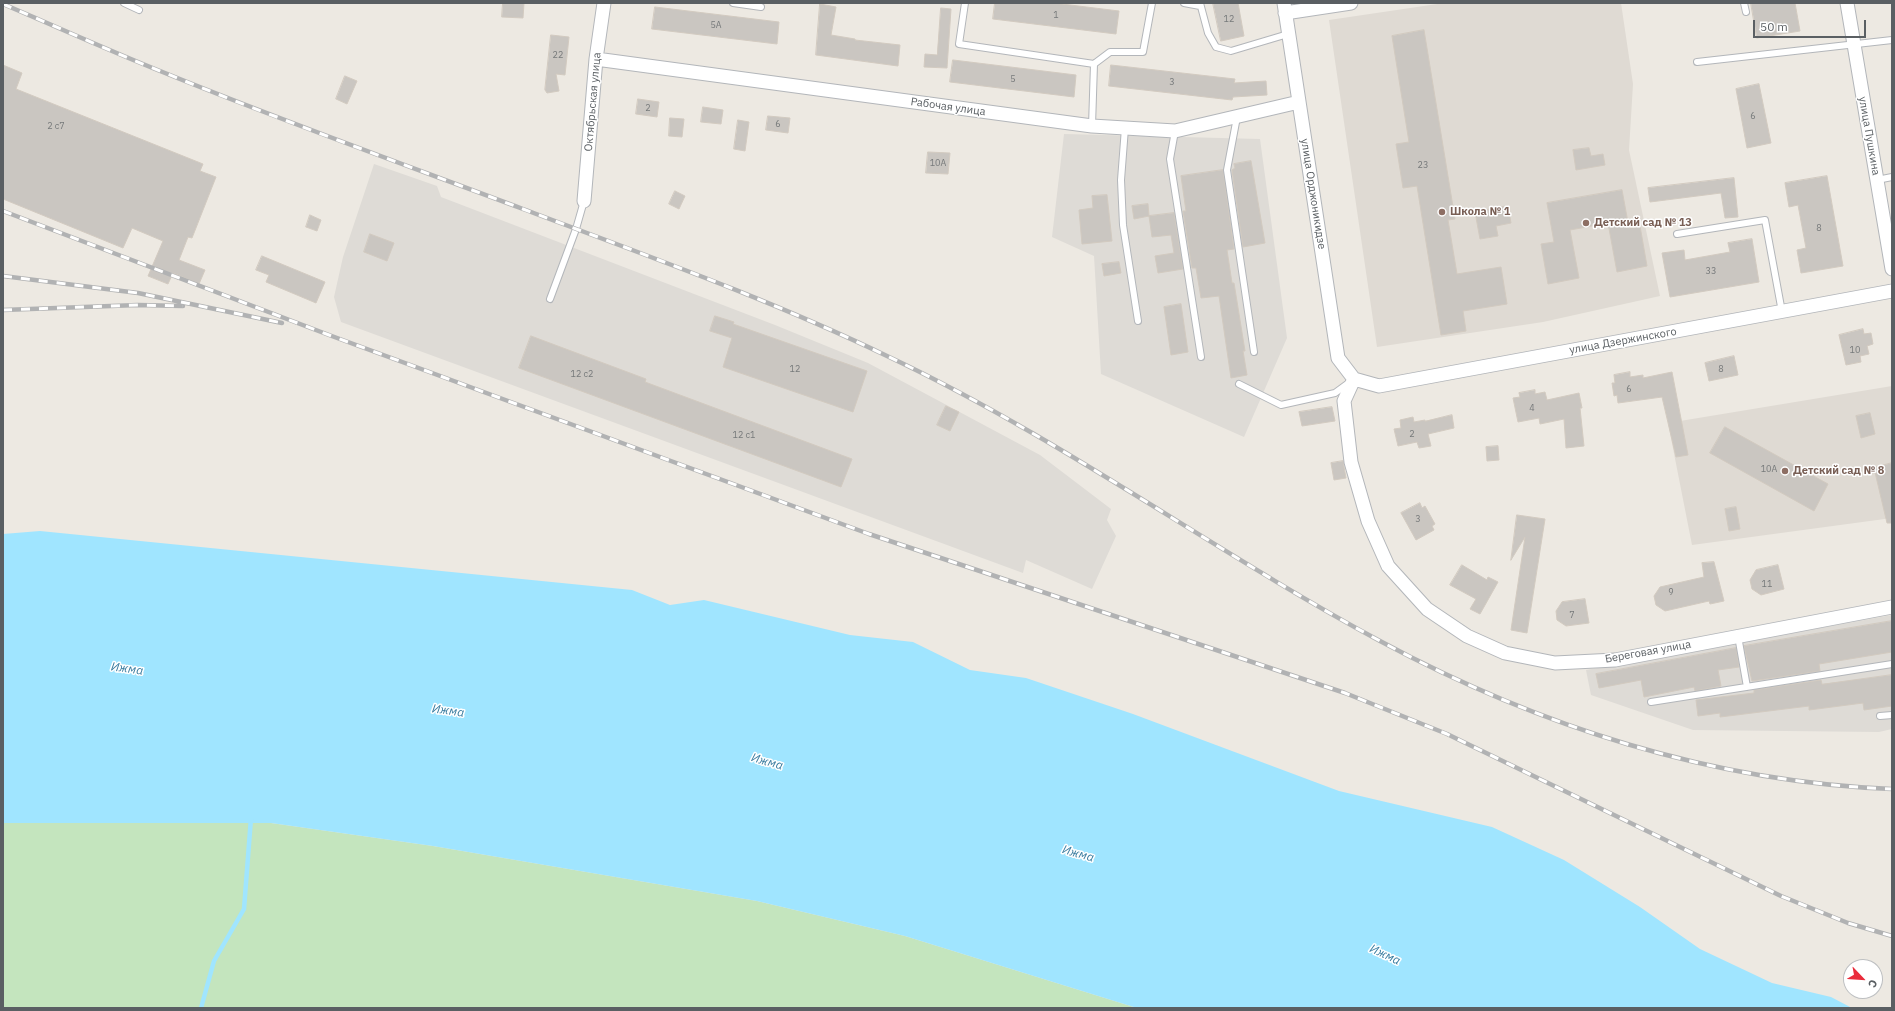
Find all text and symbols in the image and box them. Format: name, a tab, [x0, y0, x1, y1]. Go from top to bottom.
house number: 1	[1053, 10, 1059, 20]
scale bar	[1755, 12, 1868, 38]
house number: 12	[1224, 14, 1234, 24]
text: 50 m	[1760, 19, 1788, 34]
house number: 5А	[710, 20, 722, 30]
house number: 22	[553, 50, 563, 60]
street label: Октябрьская улица	[582, 52, 604, 152]
house number: 5	[1010, 74, 1016, 84]
house number: 3	[1169, 77, 1175, 87]
street label: Рабочая улица	[910, 95, 986, 119]
street label: улица Пушкина	[1856, 96, 1882, 176]
house number: 2	[645, 103, 651, 113]
house number: 6	[1750, 111, 1756, 121]
house number: 6	[775, 119, 781, 129]
house number: 2 с7	[47, 121, 65, 131]
street label: улица Орджоникидзе	[1298, 138, 1328, 250]
house number: 10А	[930, 158, 946, 168]
house number: 23	[1418, 160, 1428, 170]
place label: Школа № 1	[1450, 205, 1510, 219]
marker: Школа № 1	[1437, 207, 1447, 217]
place label: Детский сад № 13	[1594, 216, 1692, 230]
marker: Детский сад № 13	[1581, 218, 1591, 228]
house number: 8	[1816, 223, 1822, 233]
house number: 33	[1706, 266, 1716, 276]
street label: улица Дзержинского	[1568, 325, 1678, 357]
house number: 10	[1850, 345, 1860, 355]
house number: 12	[790, 364, 800, 374]
house number: 8	[1718, 364, 1724, 374]
house number: 12 с2	[571, 369, 593, 379]
house number: 6	[1626, 384, 1632, 394]
house number: 4	[1529, 403, 1535, 413]
house number: 2	[1409, 429, 1415, 439]
house number: 12 с1	[733, 430, 755, 440]
house number: 10А	[1761, 464, 1777, 474]
place label: Детский сад № 8	[1793, 464, 1884, 478]
marker: Детский сад № 8	[1780, 466, 1790, 476]
house number: 3	[1415, 514, 1421, 524]
house number: 11	[1762, 579, 1772, 589]
house number: 9	[1668, 587, 1674, 597]
house number: 7	[1569, 610, 1575, 620]
street label: Береговая улица	[1604, 638, 1692, 666]
water label: Ижма	[110, 660, 144, 678]
water label: Ижма	[431, 702, 465, 720]
water label: Ижма	[749, 751, 785, 773]
water label: Ижма	[1060, 843, 1096, 865]
water label: Ижма	[1367, 942, 1403, 968]
north arrow	[1843, 959, 1883, 999]
text: С	[1865, 977, 1881, 990]

